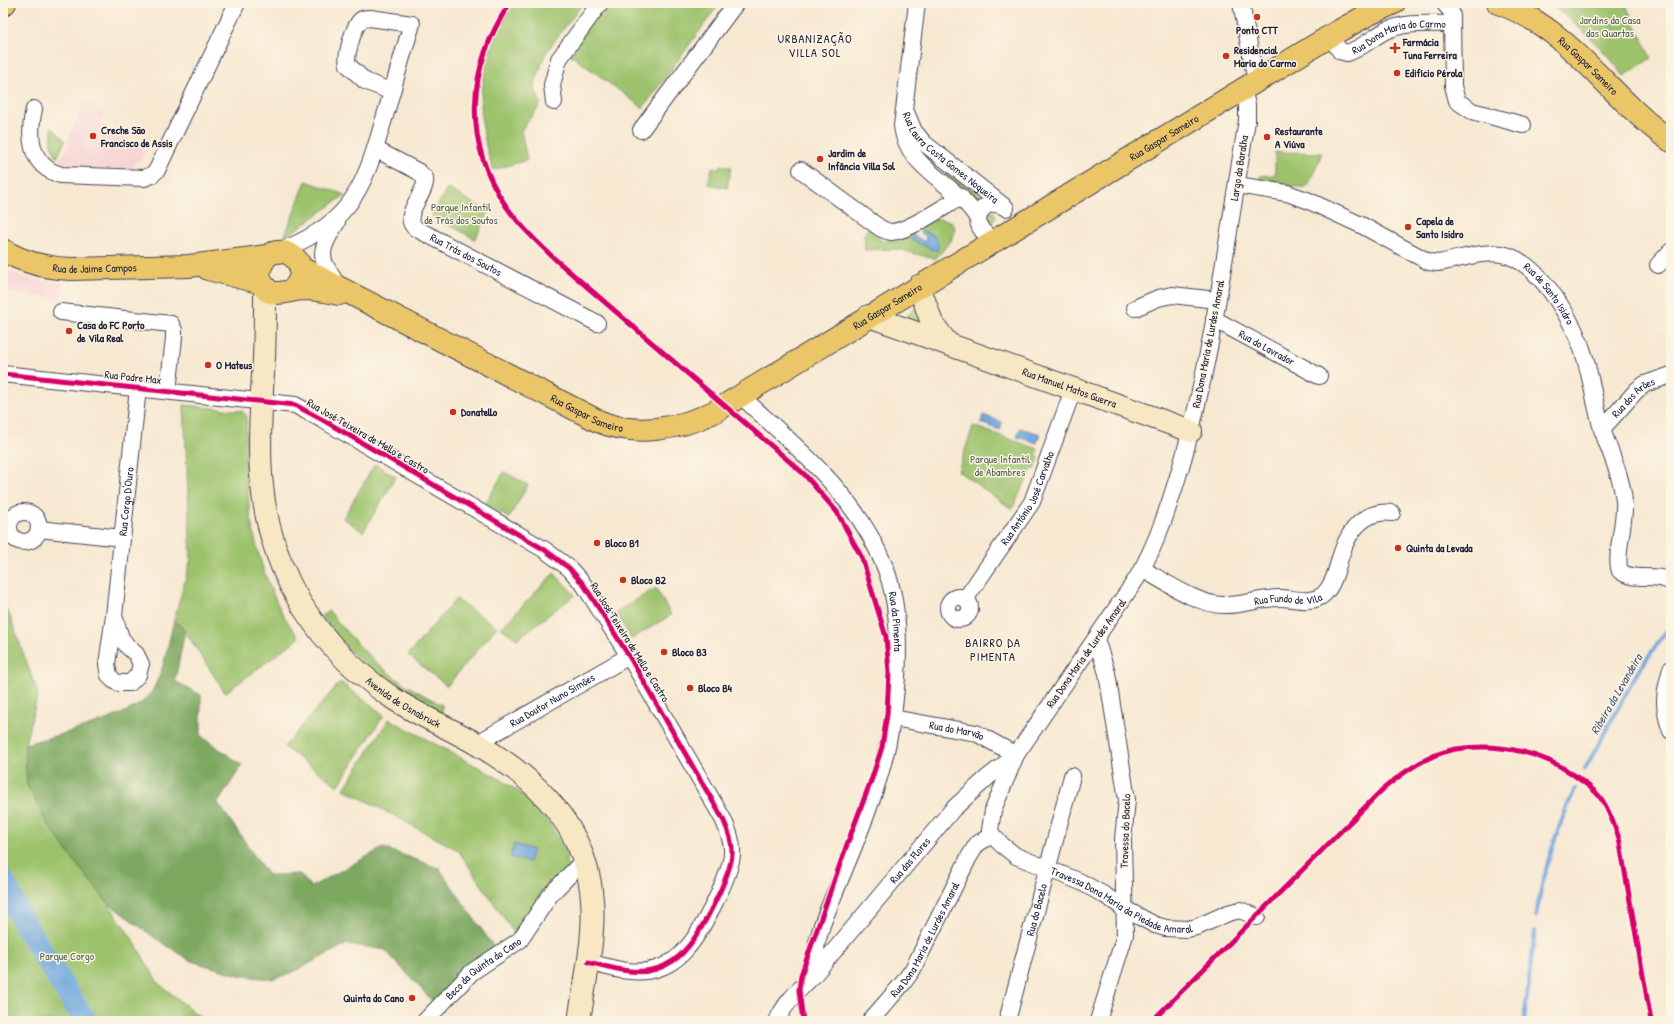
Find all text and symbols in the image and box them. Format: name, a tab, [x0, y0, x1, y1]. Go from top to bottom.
marker: Ponto CTT	[1252, 12, 1262, 22]
park label: Jardins da Casa das Quartas	[1579, 13, 1641, 40]
street label: Rua Dona Maria do Carmo	[1349, 17, 1446, 57]
place label: Ponto CTT	[1236, 23, 1279, 37]
district label: URBANIZAÇÃO VILLA SOL	[777, 30, 853, 61]
street label: Rua Gaspar Sameiro	[1555, 34, 1622, 98]
place label: Farmácia Tuna Ferreira	[1402, 35, 1457, 62]
place label: Residencial Maria do Carmo	[1234, 43, 1297, 70]
marker: Farmácia Tuna Ferreira	[1390, 43, 1400, 53]
marker: Residencial Maria do Carmo	[1221, 51, 1231, 61]
place label: Edifício Pérola	[1405, 66, 1463, 80]
marker: Edifício Pérola	[1392, 68, 1402, 78]
street label: Rua Laura Costa Gomes Nogueira	[900, 110, 1002, 207]
street label: Rua Gaspar Sameiro	[1127, 111, 1202, 164]
place label: Creche São Francisco de Assis	[100, 123, 173, 150]
place label: Restaurante A Viúva	[1275, 124, 1323, 151]
marker: Creche São Francisco de Assis	[88, 131, 98, 141]
marker: Restaurante A Viúva	[1262, 132, 1272, 142]
street label: Largo da Baralha	[1227, 134, 1251, 202]
place label: Jardim de Infância Villa Sol	[828, 146, 896, 173]
marker: Jardim de Infância Villa Sol	[815, 154, 825, 164]
park label: Parque Infantil de Trás dos Soutos	[424, 200, 498, 227]
place label: Capela de Santo Isidro	[1416, 214, 1464, 241]
marker: Capela de Santo Isidro	[1403, 222, 1413, 232]
street label: Rua Trás dos Soutos	[428, 230, 504, 279]
street label: Rua de Santo Isidro	[1521, 259, 1577, 327]
street label: Rua de Jaime Campos	[52, 260, 137, 276]
street label: Rua Dona Maria de Lurdes Amaral	[1189, 279, 1227, 409]
street label: Rua Gaspar Sameiro	[850, 280, 925, 333]
place label: Casa do FC Porto de Vila Real	[77, 318, 145, 345]
marker: Casa do FC Porto de Vila Real	[64, 326, 74, 336]
street label: Rua do Lavrador	[1236, 327, 1298, 369]
place label: O Mateus	[216, 358, 253, 372]
marker: O Mateus	[203, 360, 213, 370]
street label: Rua Manuel Matos Guerra	[1021, 364, 1119, 411]
street label: Rua Padre Max	[104, 367, 162, 387]
street label: Rua dos Arões	[1609, 374, 1657, 420]
street label: Rua Gaspar Sameiro	[548, 391, 625, 435]
street label: Rua José Teixeira de Mello e Castro	[305, 395, 432, 477]
place label: Donatello	[461, 405, 498, 419]
marker: Donatello	[448, 407, 458, 417]
street label: Rua António José Carvalho	[998, 449, 1057, 548]
park label: Parque Infantil de Abambres	[970, 452, 1030, 479]
street label: Rua Corgo D'Ouro	[115, 466, 137, 537]
place label: Bloco B1	[605, 536, 639, 550]
marker: Bloco B1	[592, 538, 602, 548]
place label: Quinta da Levada	[1406, 541, 1473, 555]
marker: Quinta da Levada	[1393, 543, 1403, 553]
place label: Bloco B2	[631, 573, 667, 587]
marker: Bloco B2	[618, 575, 628, 585]
street label: Rua José Teixeira de Mello e Castro	[587, 580, 673, 705]
street label: Rua da Pimenta	[885, 590, 905, 652]
street label: Rua Fundo de Vila	[1253, 590, 1325, 608]
street label: Rua Dona Maria de Lurdes Amaral	[1043, 596, 1129, 710]
district label: BAIRRO DA PIMENTA	[965, 634, 1021, 665]
place label: Bloco B3	[672, 645, 707, 659]
marker: Bloco B3	[659, 647, 669, 657]
water label: Ribeira da Levandeira	[1586, 649, 1647, 737]
street label: Rua Doutor Nuno Simões	[507, 670, 597, 730]
street label: Avenida de Osnabruck	[363, 674, 443, 731]
place label: Bloco B4	[698, 681, 732, 695]
marker: Bloco B4	[685, 683, 695, 693]
street label: Rua do Marvão	[928, 718, 987, 744]
street label: Travessa do Bacelo	[1117, 793, 1133, 869]
street label: Rua das Flores	[887, 834, 933, 886]
street label: Travessa Dona Maria da Piedade Amaral	[1049, 864, 1194, 936]
street label: Rua Dona Maria de Lurdes Amaral	[887, 879, 962, 1000]
street label: Rua do Bacelo	[1023, 882, 1050, 937]
street label: Beco da Quinta do Cano	[442, 934, 524, 1002]
park label: Parque Corgo	[40, 949, 95, 963]
place label: Quinta do Cano	[343, 991, 405, 1005]
marker: Quinta do Cano	[407, 993, 417, 1003]

